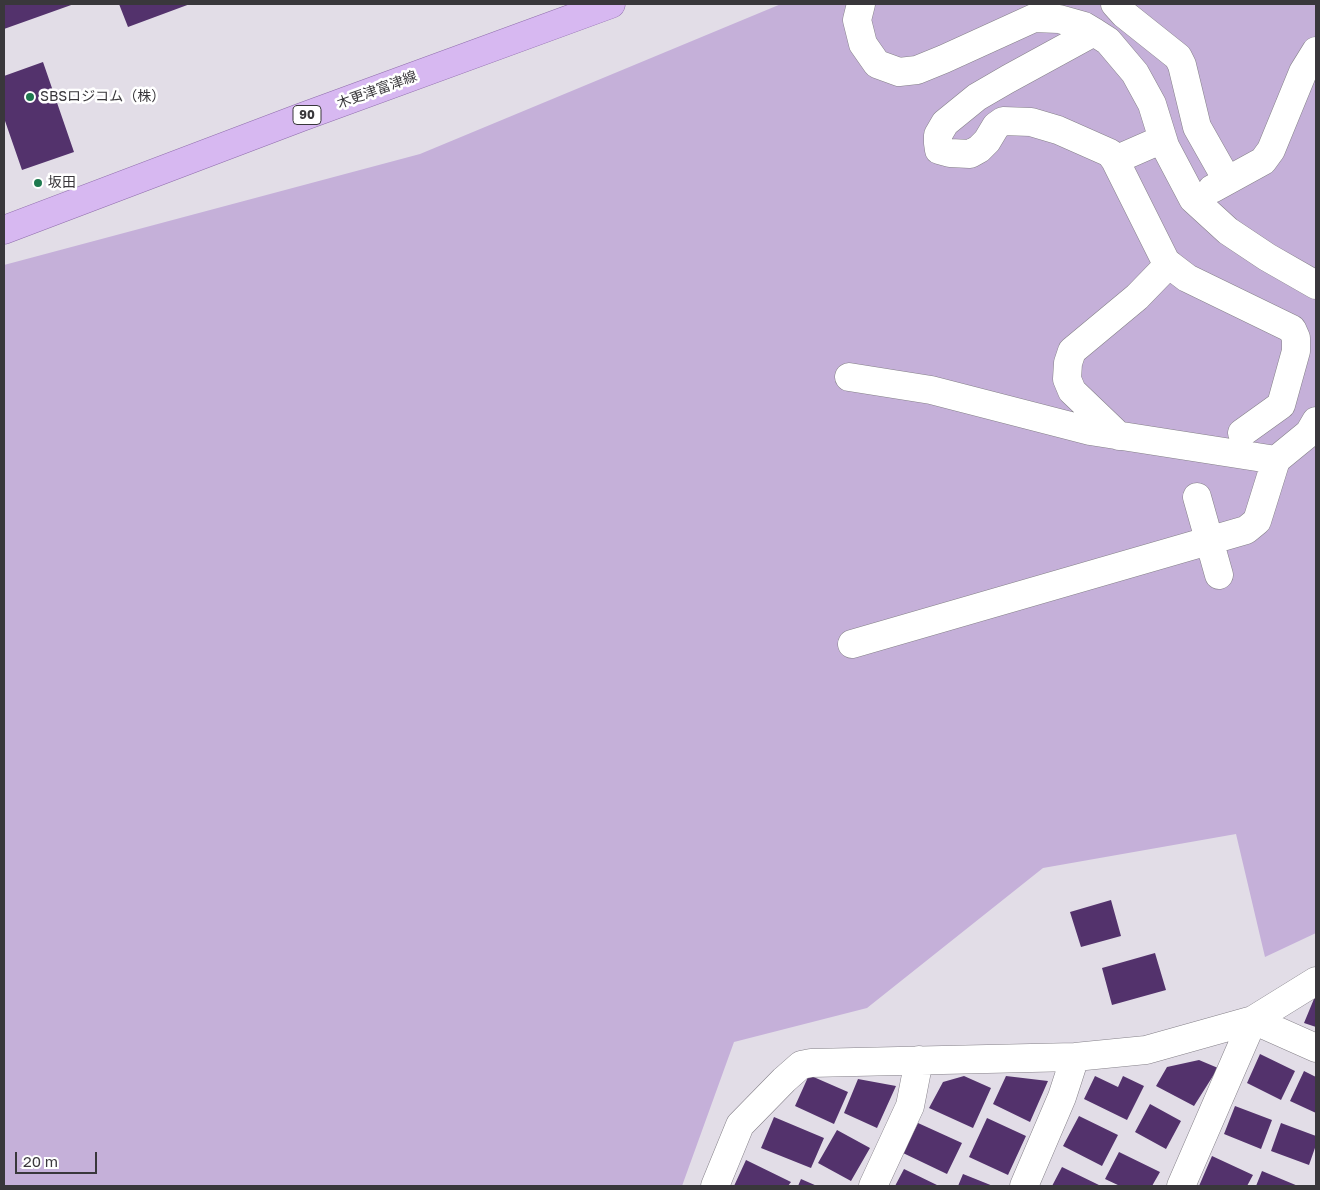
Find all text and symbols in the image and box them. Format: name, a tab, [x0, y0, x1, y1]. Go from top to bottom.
street label: 木更津富津線	[335, 68, 419, 112]
place label: SBSロジコム（株）	[40, 89, 165, 105]
marker: SBSロジコム（株）	[24, 91, 36, 103]
road number: 90	[293, 106, 321, 124]
place label: 坂田	[48, 175, 76, 191]
marker: 坂田	[32, 177, 44, 189]
scale bar	[18, 1142, 100, 1174]
text: 20 m	[23, 1152, 58, 1170]

